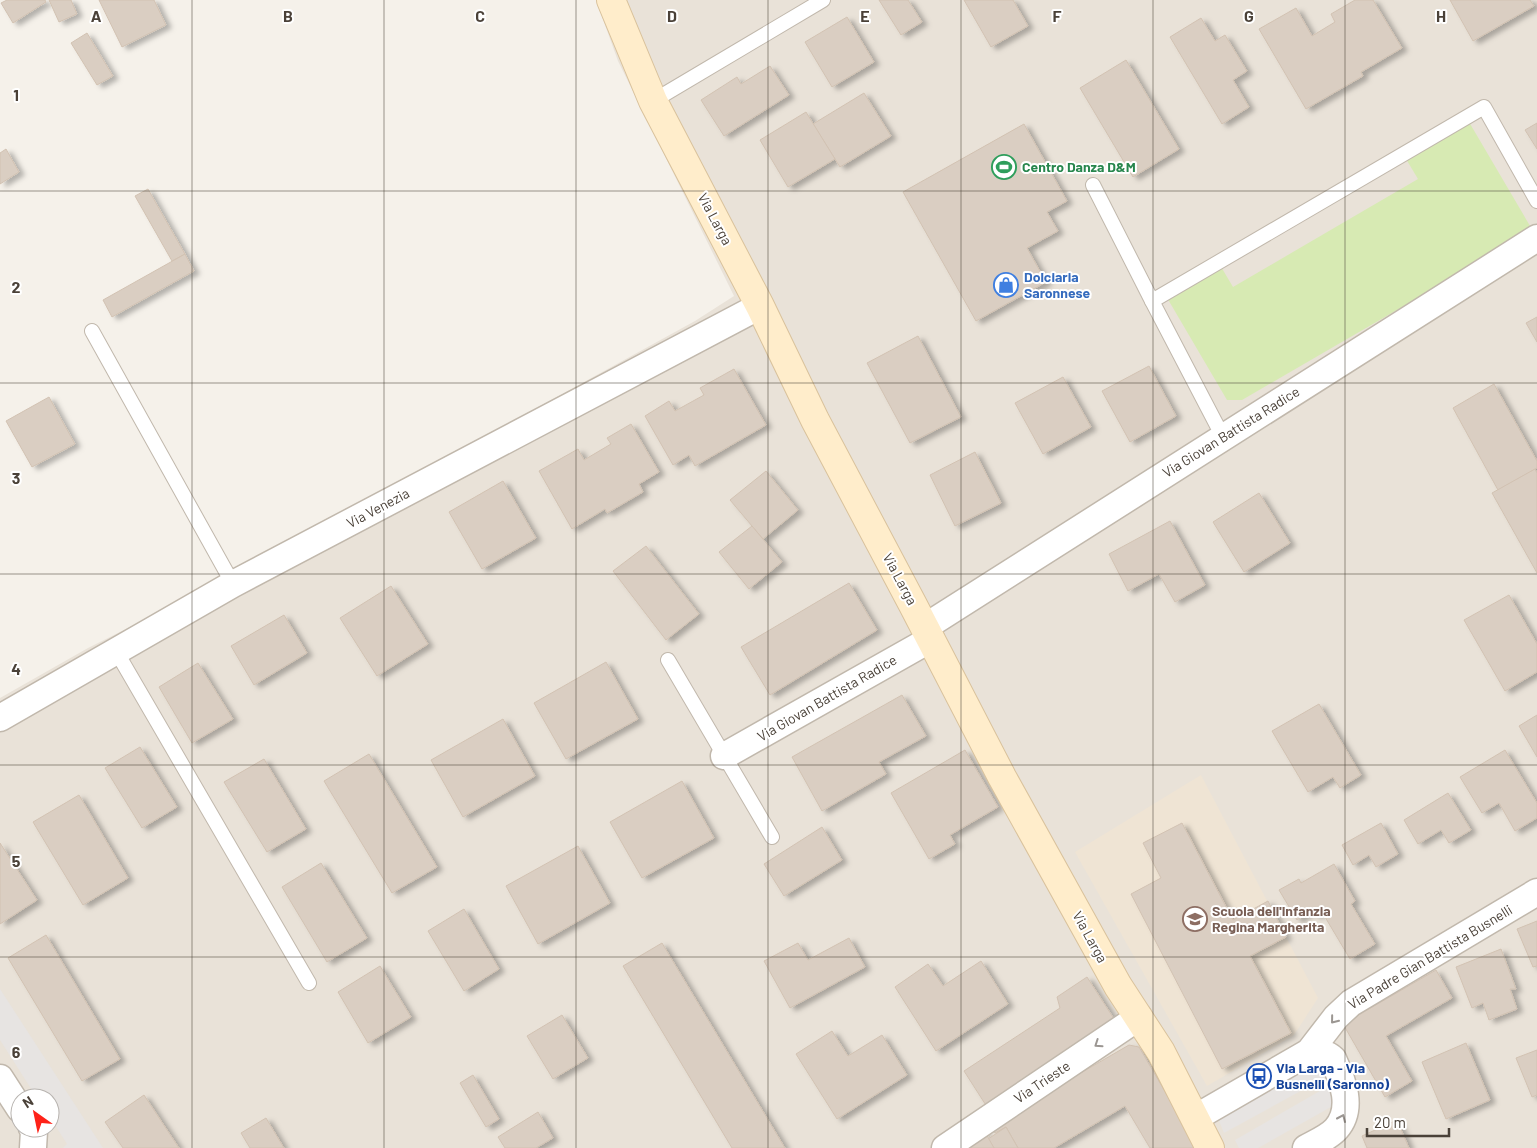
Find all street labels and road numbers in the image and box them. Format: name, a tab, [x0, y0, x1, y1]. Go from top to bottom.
street label: Via Larga	[695, 190, 736, 248]
street label: Via Giovan Battista Radice	[1159, 382, 1302, 481]
street label: Via Venezia	[343, 484, 412, 531]
street label: Via Larga	[880, 550, 921, 608]
street label: Via Giovan Battista Radice	[754, 651, 900, 744]
street label: Via Padre Gian Battista Busnelli	[1344, 901, 1515, 1012]
street label: Via Larga	[1069, 908, 1112, 966]
street label: Via Trieste	[1010, 1057, 1073, 1107]

